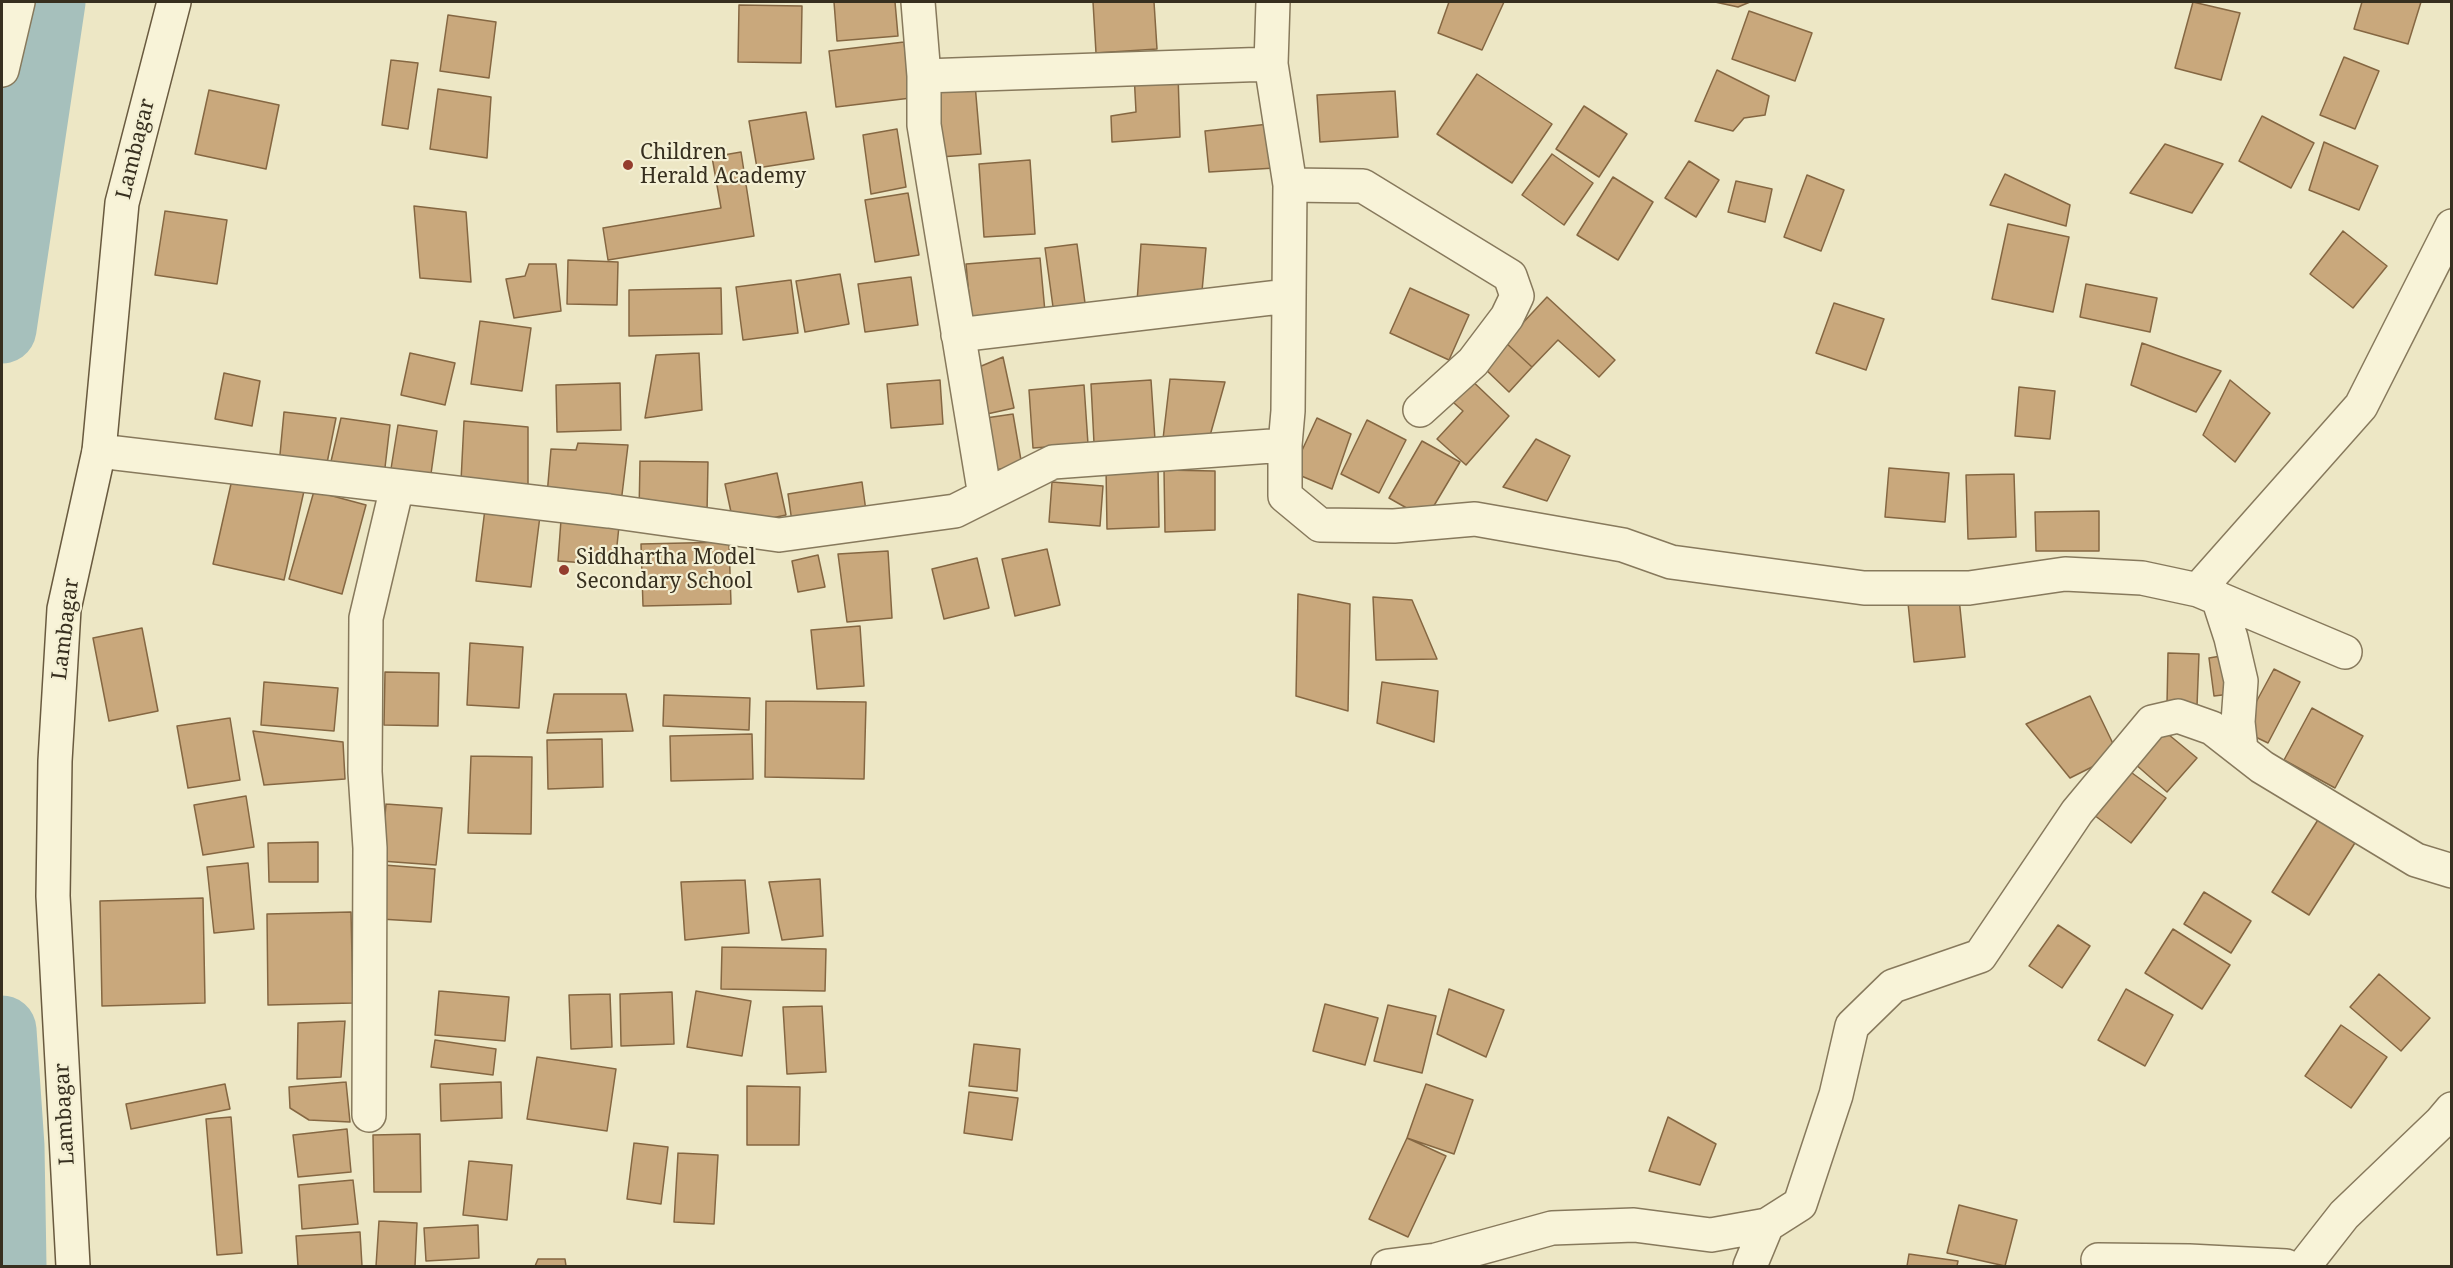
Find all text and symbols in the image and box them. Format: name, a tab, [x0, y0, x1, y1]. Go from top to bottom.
street label: Lambagar	[111, 96, 161, 202]
place label: Children Herald Academy	[640, 140, 806, 190]
marker: Children Herald Academy	[621, 158, 635, 172]
place label: Siddhartha Model Secondary School	[576, 545, 755, 595]
marker: Siddhartha Model Secondary School	[557, 563, 571, 577]
street label: Lambagar	[47, 577, 85, 681]
street label: Lambagar	[50, 1062, 80, 1166]

